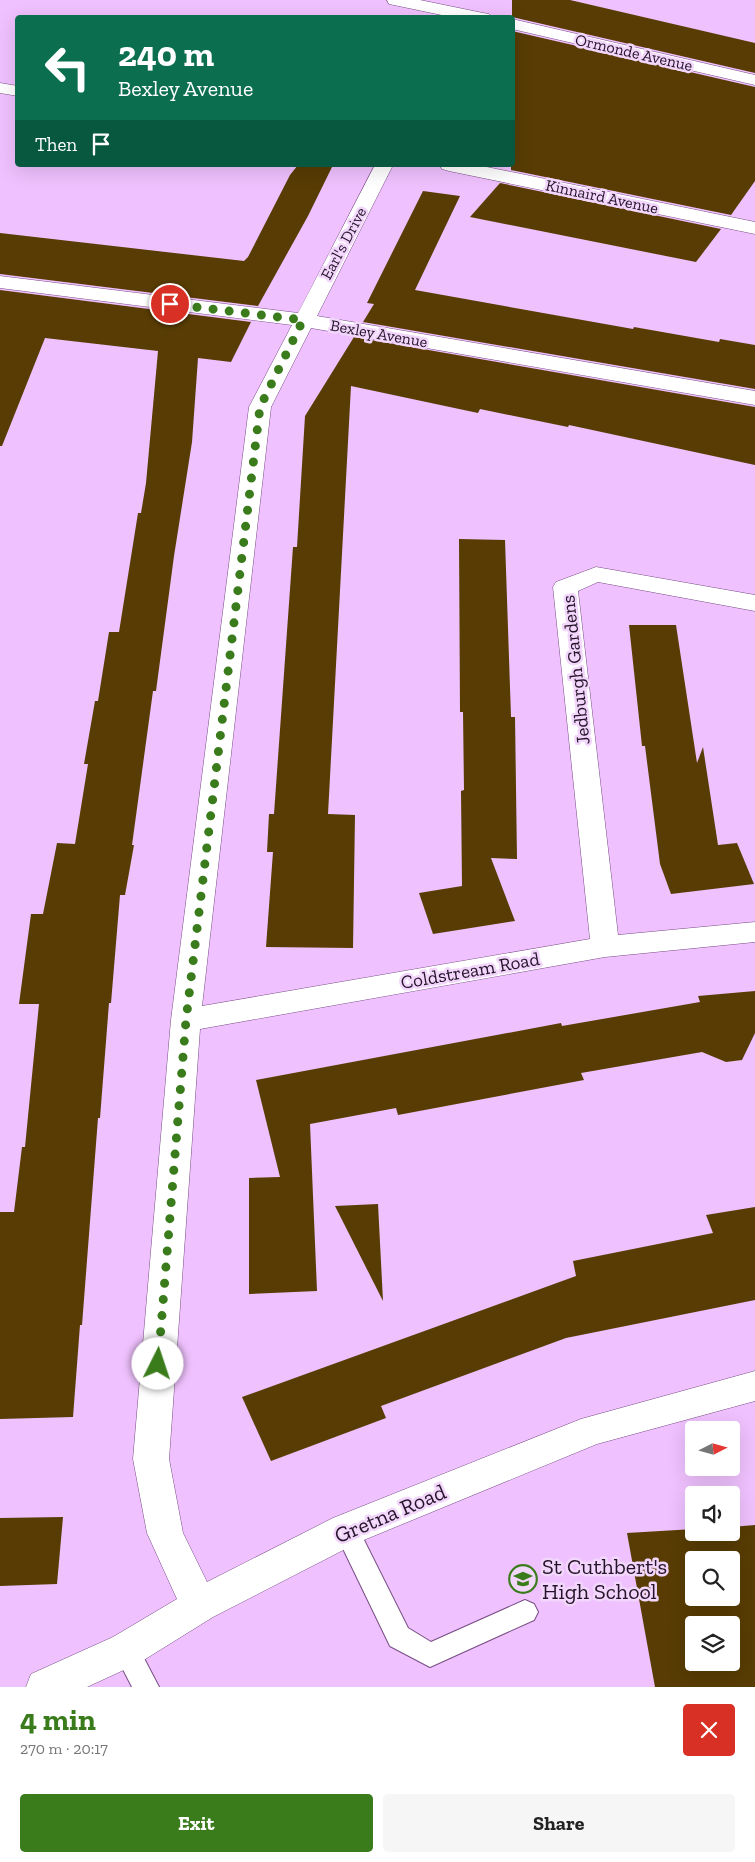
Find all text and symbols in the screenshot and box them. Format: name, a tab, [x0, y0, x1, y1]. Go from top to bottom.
street label: Ormonde Avenue	[573, 30, 694, 75]
text: 240 m	[118, 33, 214, 75]
icon: left	[35, 35, 100, 100]
text: Bexley Avenue	[118, 75, 253, 102]
icon: arrive	[87, 130, 115, 158]
text: Then	[35, 133, 77, 156]
street label: Kinnaird Avenue	[544, 175, 660, 218]
street label: Earl's Drive	[316, 204, 370, 283]
pin	[149, 283, 191, 325]
icon: arrive	[156, 290, 184, 318]
street label: Bexley Avenue	[329, 316, 429, 351]
street label: Jedburgh Gardens	[556, 594, 595, 746]
street label: Coldstream Road	[399, 947, 542, 994]
position arrow	[131, 1337, 183, 1389]
north arrow	[685, 1421, 740, 1476]
map controls	[685, 1421, 740, 1671]
street label: Gretna Road	[330, 1478, 450, 1549]
button: sound	[685, 1486, 740, 1541]
button: search	[685, 1551, 740, 1606]
place label: St Cuthbert's High School	[542, 1553, 667, 1605]
school or university icon: St Cuthbert's High School	[508, 1564, 538, 1594]
button: layers	[685, 1616, 740, 1671]
text: 4 min	[20, 1702, 96, 1738]
button: close	[683, 1704, 735, 1756]
text: 270 m · 20:17	[20, 1739, 108, 1758]
button: Exit	[20, 1794, 373, 1852]
button: Share	[383, 1794, 735, 1852]

